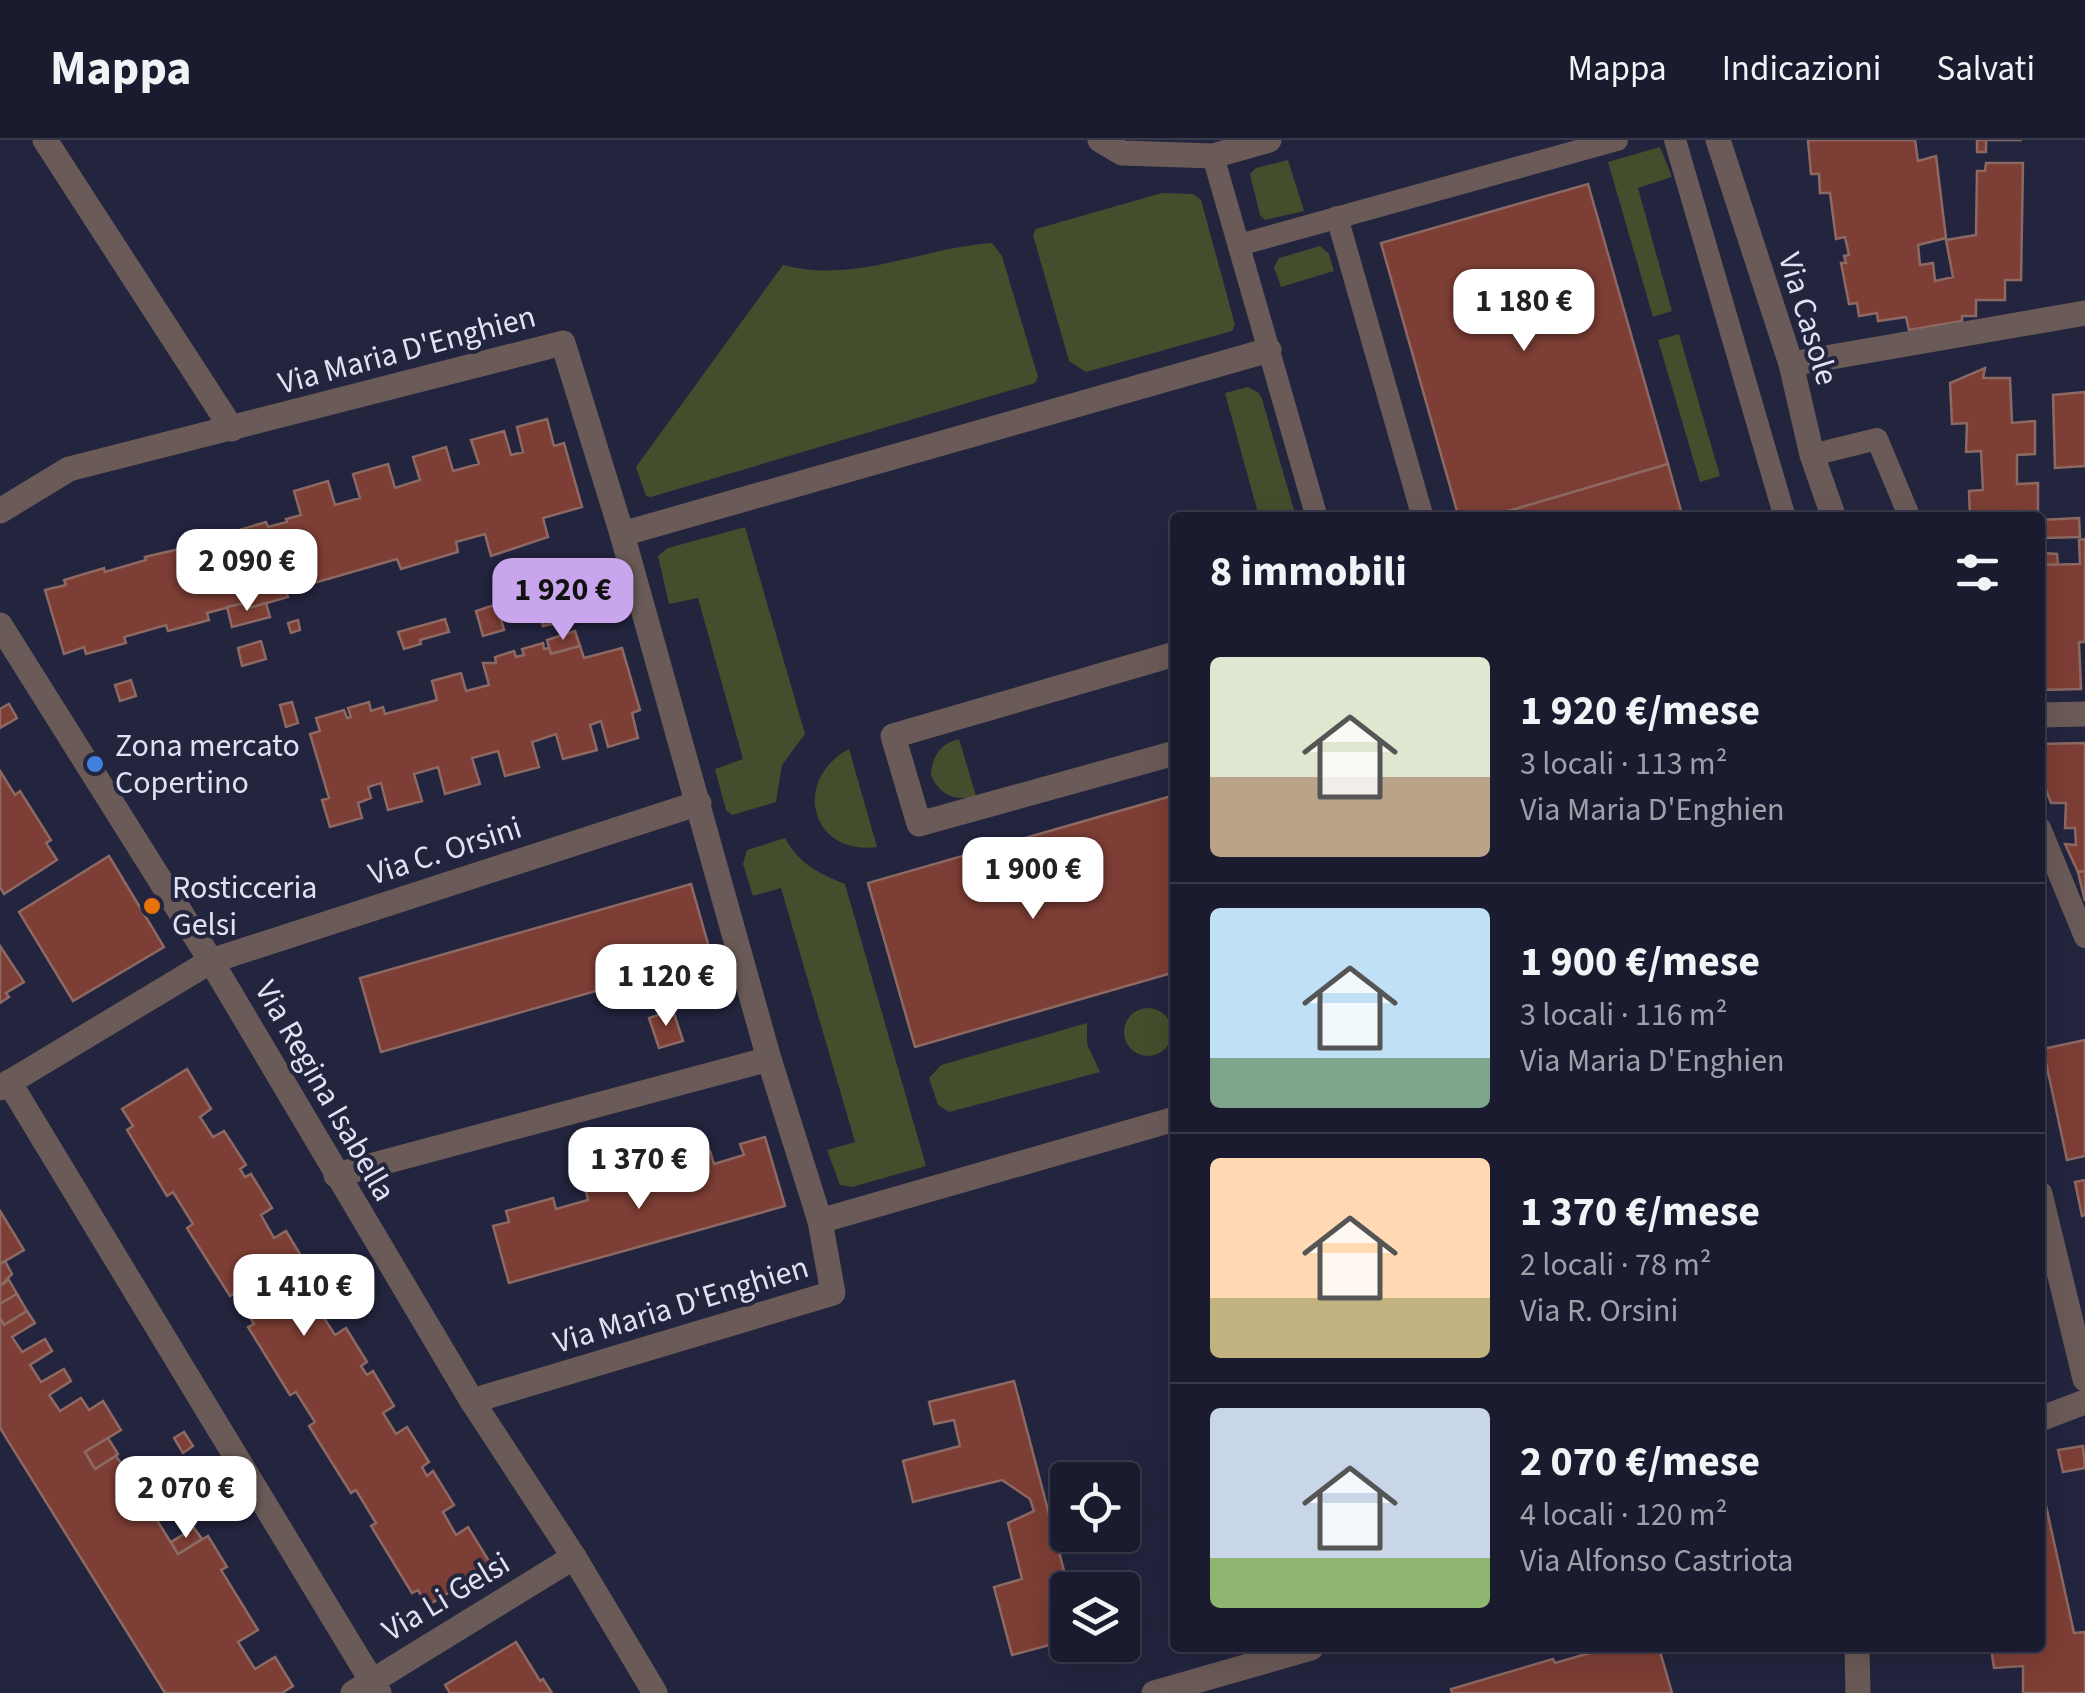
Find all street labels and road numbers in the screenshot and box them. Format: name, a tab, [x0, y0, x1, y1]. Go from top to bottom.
street label: Via Casole	[1766, 247, 1850, 391]
street label: Via Maria D'Enghien	[273, 294, 541, 406]
street label: Via C. Orsini	[363, 805, 527, 897]
street label: Via Regina Isabella	[243, 972, 407, 1210]
street label: Via Maria D'Enghien	[548, 1244, 814, 1366]
street label: Via Li Gelsi	[373, 1541, 519, 1653]

